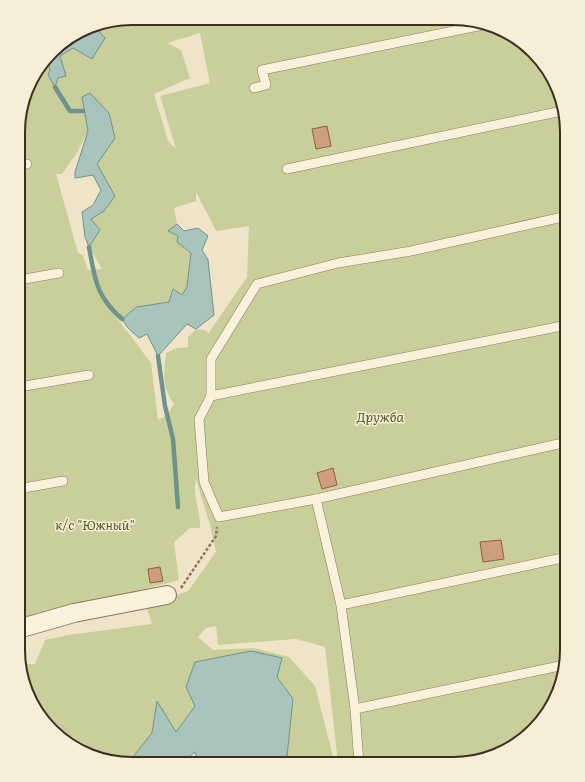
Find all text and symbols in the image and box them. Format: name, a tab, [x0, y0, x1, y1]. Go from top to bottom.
park label: Дружба	[356, 407, 404, 426]
park label: к/с "Южный"	[55, 515, 135, 534]

